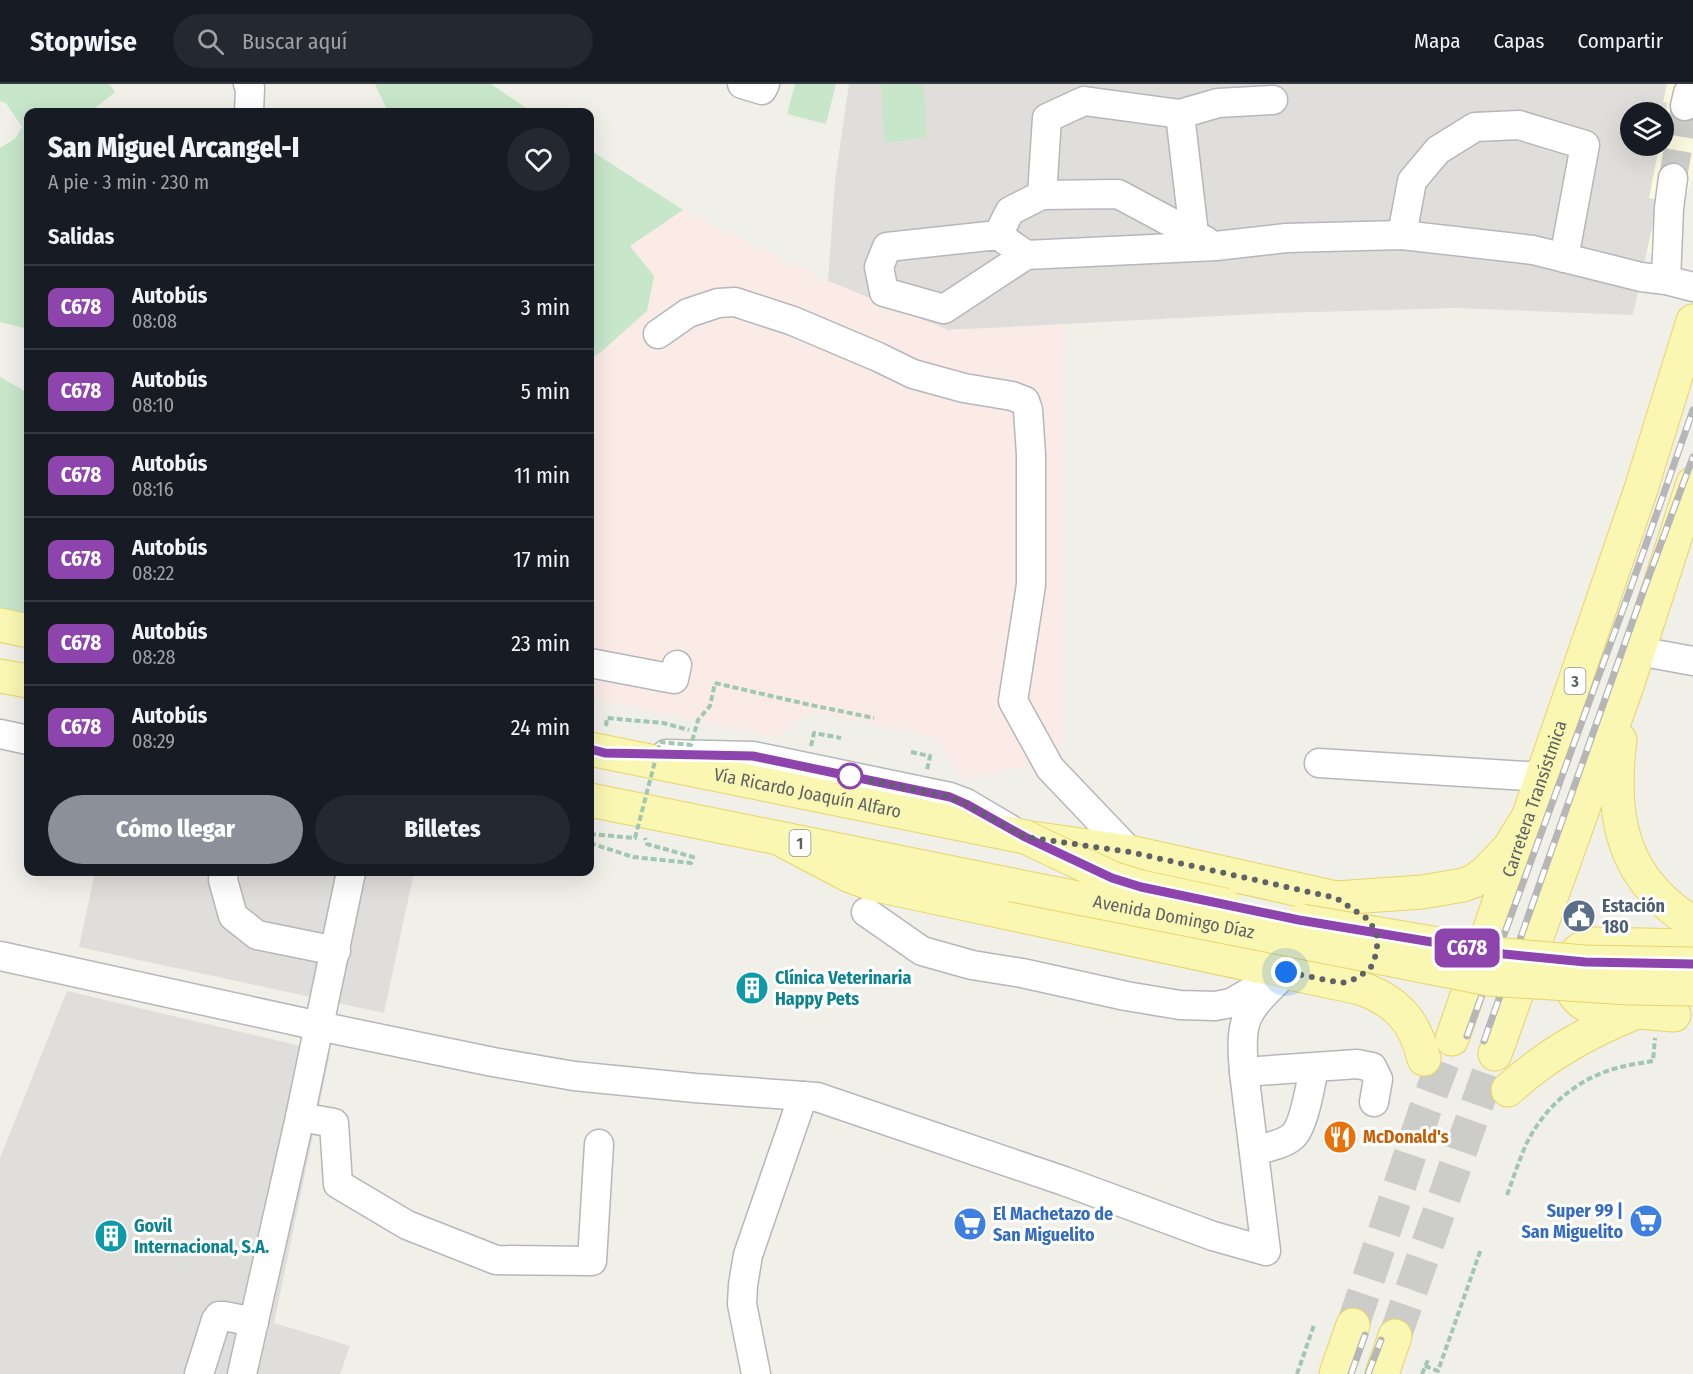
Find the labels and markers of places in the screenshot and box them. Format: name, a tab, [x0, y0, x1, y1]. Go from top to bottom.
unlabelled marker	[837, 763, 863, 789]
place label: Estación 180	[1602, 895, 1665, 938]
public building icon: Estación 180	[1561, 898, 1597, 934]
place label: Clínica Veterinaria Happy Pets	[775, 967, 911, 1010]
building icon: Clínica Veterinaria Happy Pets	[734, 970, 770, 1006]
restaurant icon: McDonald's	[1322, 1119, 1358, 1155]
place label: McDonald's	[1363, 1126, 1449, 1148]
place label: Super 99 | San Miguelito	[1521, 1200, 1623, 1243]
place label: El Machetazo de San Miguelito	[993, 1203, 1113, 1246]
supermarket icon: Super 99 | San Miguelito	[1628, 1203, 1664, 1239]
supermarket icon: El Machetazo de San Miguelito	[952, 1206, 988, 1242]
place label: Govil Internacional, S.A.	[134, 1215, 269, 1258]
building icon: Govil Internacional, S.A.	[93, 1218, 129, 1254]

